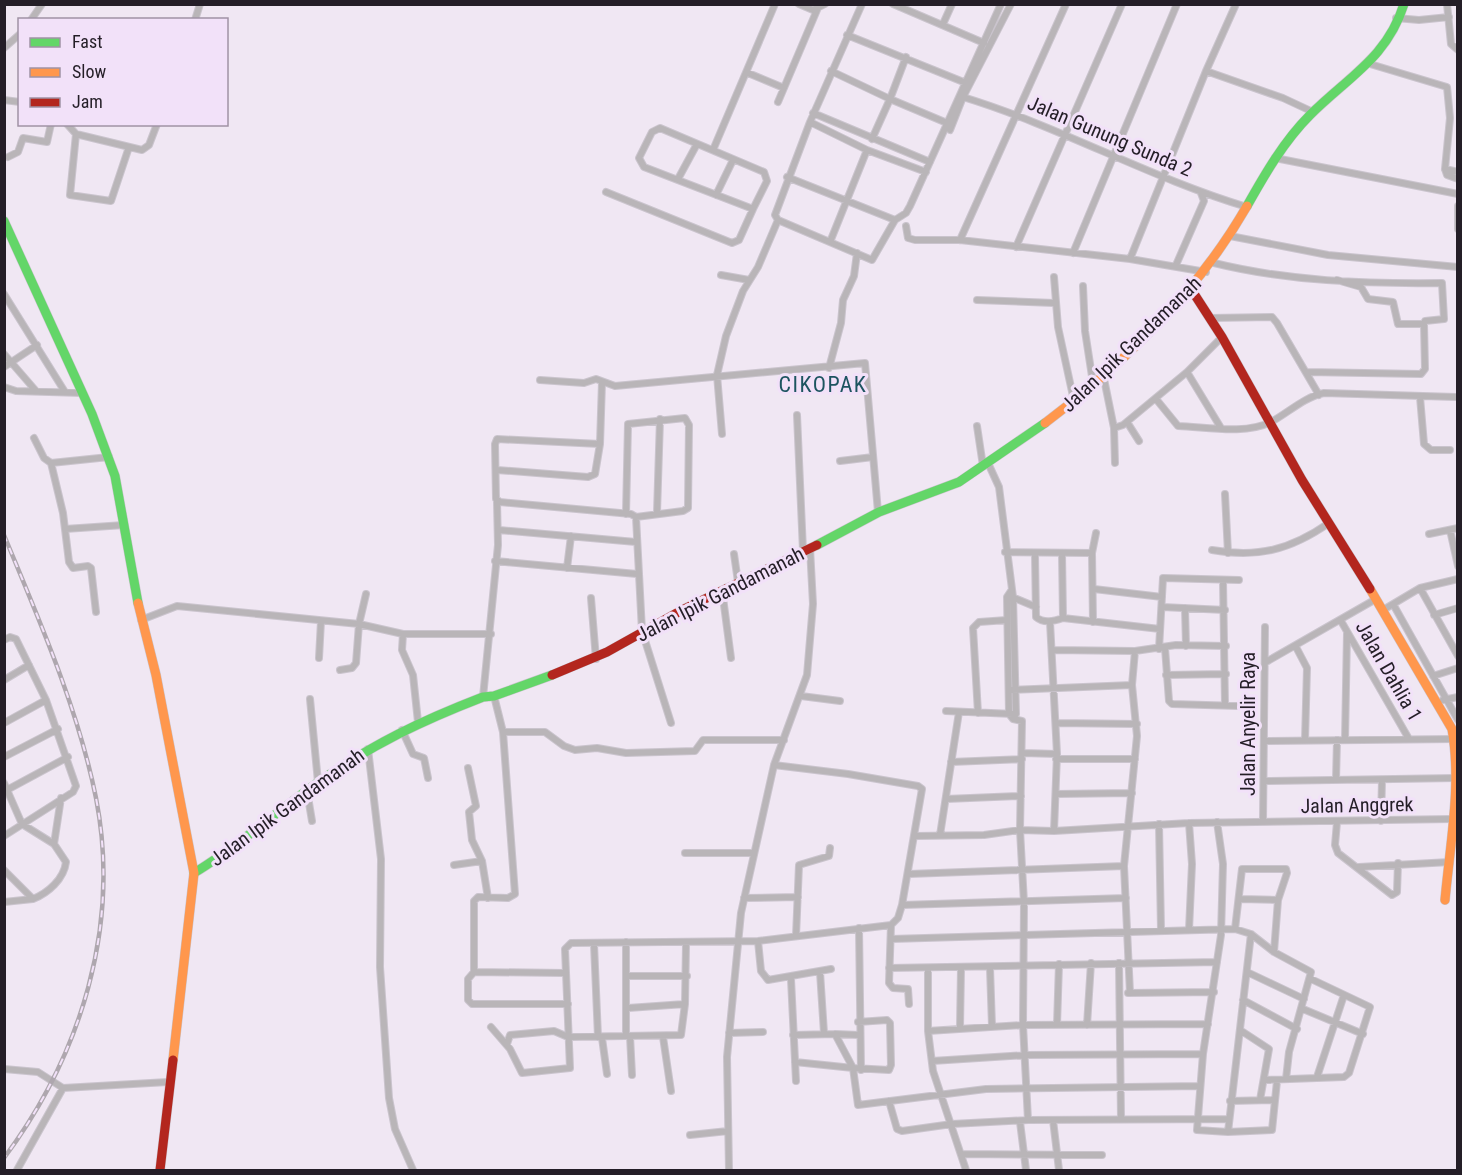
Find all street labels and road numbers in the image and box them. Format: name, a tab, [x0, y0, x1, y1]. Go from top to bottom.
street label: Jalan Gunung Sunda 2	[1024, 90, 1196, 182]
street label: Jalan Ipik Gandamanah	[1056, 271, 1206, 417]
street label: Jalan Ipik Gandamanah	[632, 541, 808, 647]
street label: Jalan Dahlia 1	[1351, 617, 1427, 725]
street label: Jalan Anyelir Raya	[1236, 652, 1260, 796]
street label: Jalan Ipik Gandamanah	[205, 743, 369, 871]
street label: Jalan Anggrek	[1300, 792, 1414, 818]

